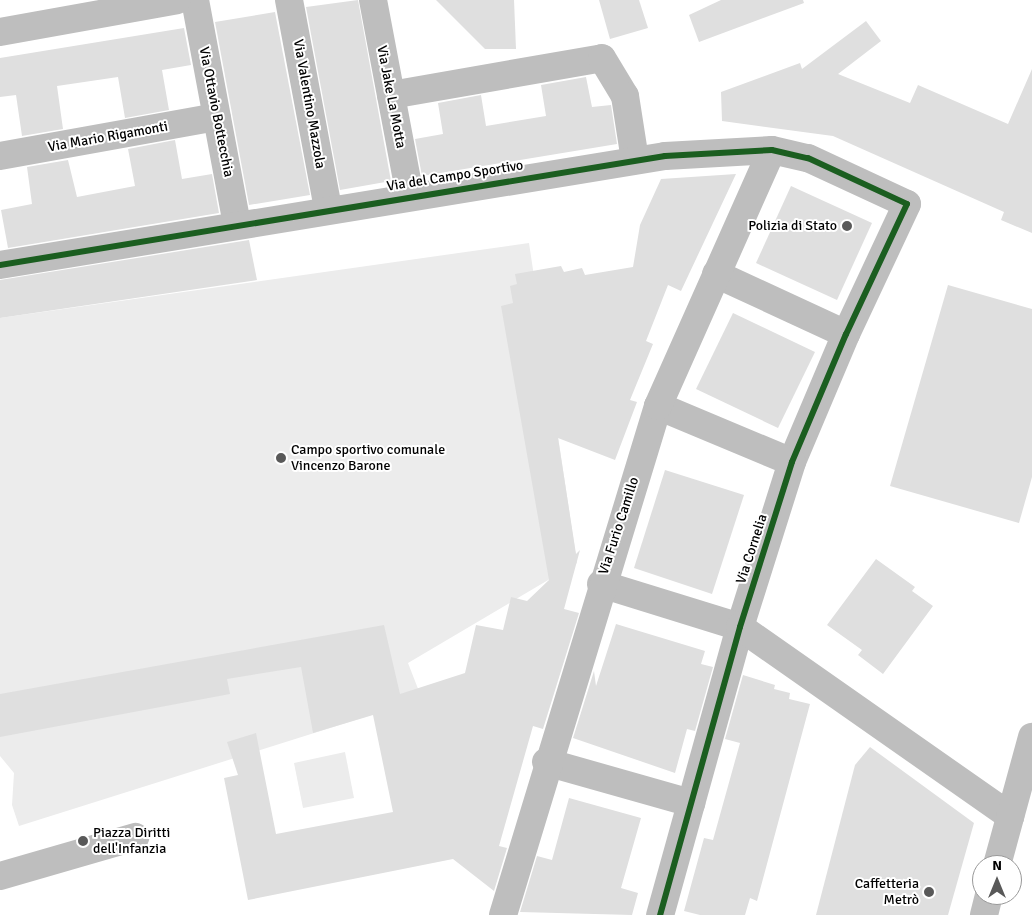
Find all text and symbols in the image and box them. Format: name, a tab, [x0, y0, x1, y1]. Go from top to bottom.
street label: Via Valentino Mazzola	[289, 38, 329, 170]
street label: Via Jake La Motta	[373, 44, 409, 150]
street label: Via Ottavio Bottecchia	[195, 46, 237, 178]
street label: Via Mario Rigamonti	[47, 118, 169, 156]
street label: Via del Campo Sportivo	[385, 157, 525, 195]
place label: Polizia di Stato	[748, 218, 837, 234]
marker: Polizia di Stato	[841, 220, 853, 232]
place label: Campo sportivo comunale Vincenzo Barone	[291, 442, 445, 474]
marker: Campo sportivo comunale Vincenzo Barone	[275, 452, 287, 464]
street label: Via Furio Camillo	[595, 475, 643, 577]
street label: Via Cornelia	[733, 512, 771, 586]
place label: Piazza Diritti dell'Infanzia	[93, 825, 170, 858]
marker: Piazza Diritti dell'Infanzia	[77, 835, 89, 847]
north arrow	[972, 855, 1022, 905]
text: N	[992, 857, 1002, 874]
place label: Caffetteria Metrò	[855, 876, 919, 909]
marker: Caffetteria Metrò	[923, 886, 935, 898]

